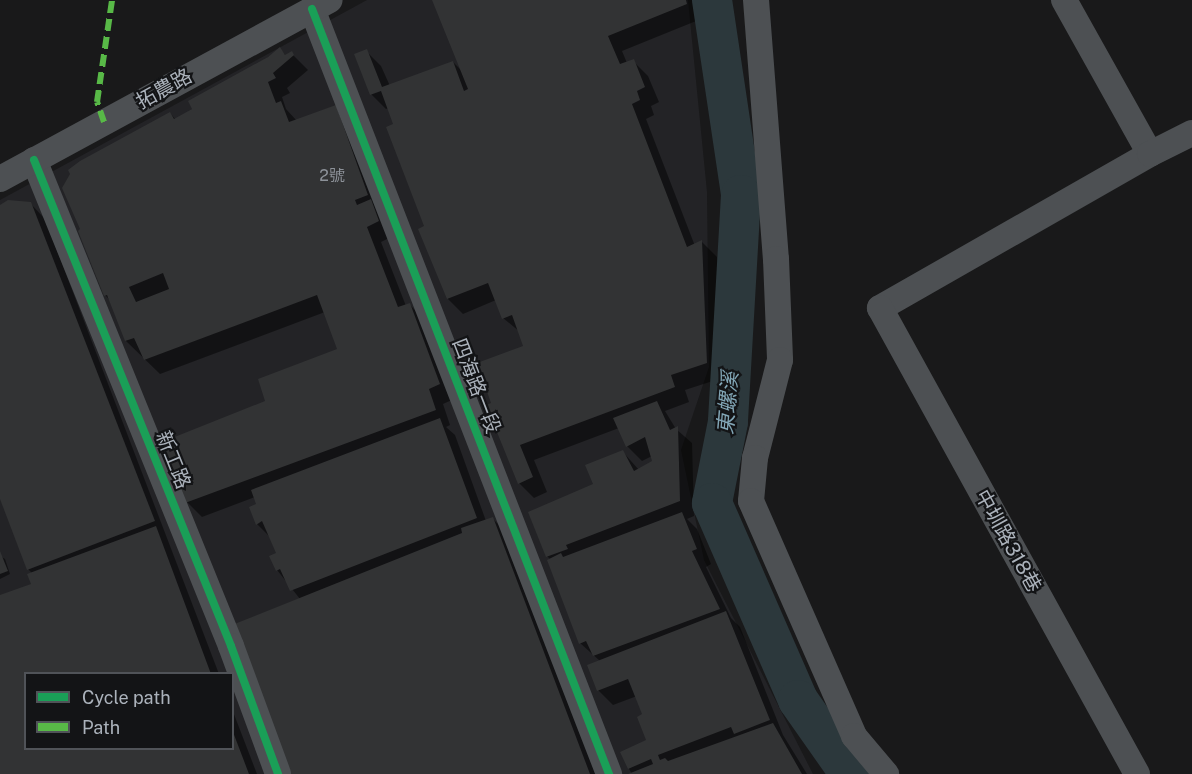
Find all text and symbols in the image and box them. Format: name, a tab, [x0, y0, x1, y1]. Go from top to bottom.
street label: 拓農路	[132, 64, 196, 114]
house number: 2號	[319, 166, 345, 186]
street label: 四海路一段	[447, 335, 505, 437]
water label: 東螺溪	[713, 371, 743, 435]
street label: 新工路	[151, 428, 195, 492]
street label: 中圳路318巷	[970, 485, 1046, 597]
legend	[24, 672, 234, 750]
text: Cycle path	[82, 687, 171, 708]
text: Path	[82, 717, 120, 738]

